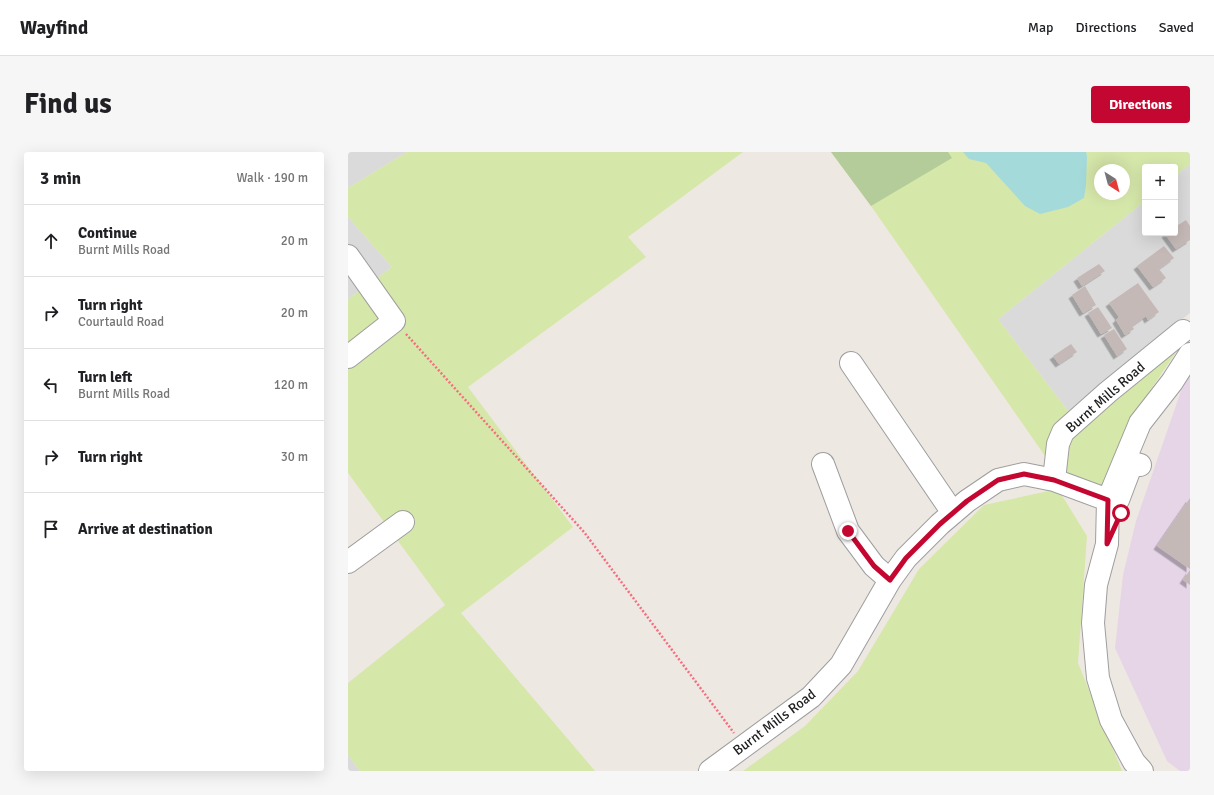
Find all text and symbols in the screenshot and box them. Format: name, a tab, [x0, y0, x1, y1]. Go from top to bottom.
text: Wayfind	[20, 16, 88, 40]
text: Map	[1028, 19, 1054, 36]
text: Directions	[1076, 19, 1137, 36]
text: Saved	[1159, 19, 1194, 36]
button: Directions	[1091, 86, 1190, 123]
text: Find us	[24, 87, 112, 121]
north arrow	[1094, 164, 1130, 200]
map controls	[1142, 164, 1178, 236]
button: +	[1142, 164, 1178, 200]
text: 3 min	[40, 168, 81, 189]
text: Walk · 190 m	[237, 170, 308, 186]
button: −	[1142, 200, 1178, 236]
text: Continue	[78, 224, 137, 242]
icon: ahead	[40, 230, 62, 252]
text: 20 m	[281, 233, 308, 249]
text: Burnt Mills Road	[78, 242, 170, 258]
text: Turn right	[78, 296, 143, 314]
icon: right	[40, 302, 62, 324]
text: 20 m	[281, 305, 308, 321]
text: Courtauld Road	[78, 314, 164, 330]
street label: Burnt Mills Road	[1062, 358, 1148, 436]
text: Turn left	[78, 368, 132, 386]
icon: left	[40, 374, 62, 396]
text: 120 m	[274, 377, 308, 393]
text: Burnt Mills Road	[78, 386, 170, 402]
icon: right	[40, 446, 62, 468]
text: Turn right	[78, 448, 143, 466]
text: 30 m	[281, 449, 308, 465]
route start	[1112, 504, 1130, 522]
icon: arrive	[40, 518, 62, 540]
text: Arrive at destination	[78, 520, 213, 538]
route end	[839, 522, 857, 540]
street label: Burnt Mills Road	[730, 686, 819, 759]

